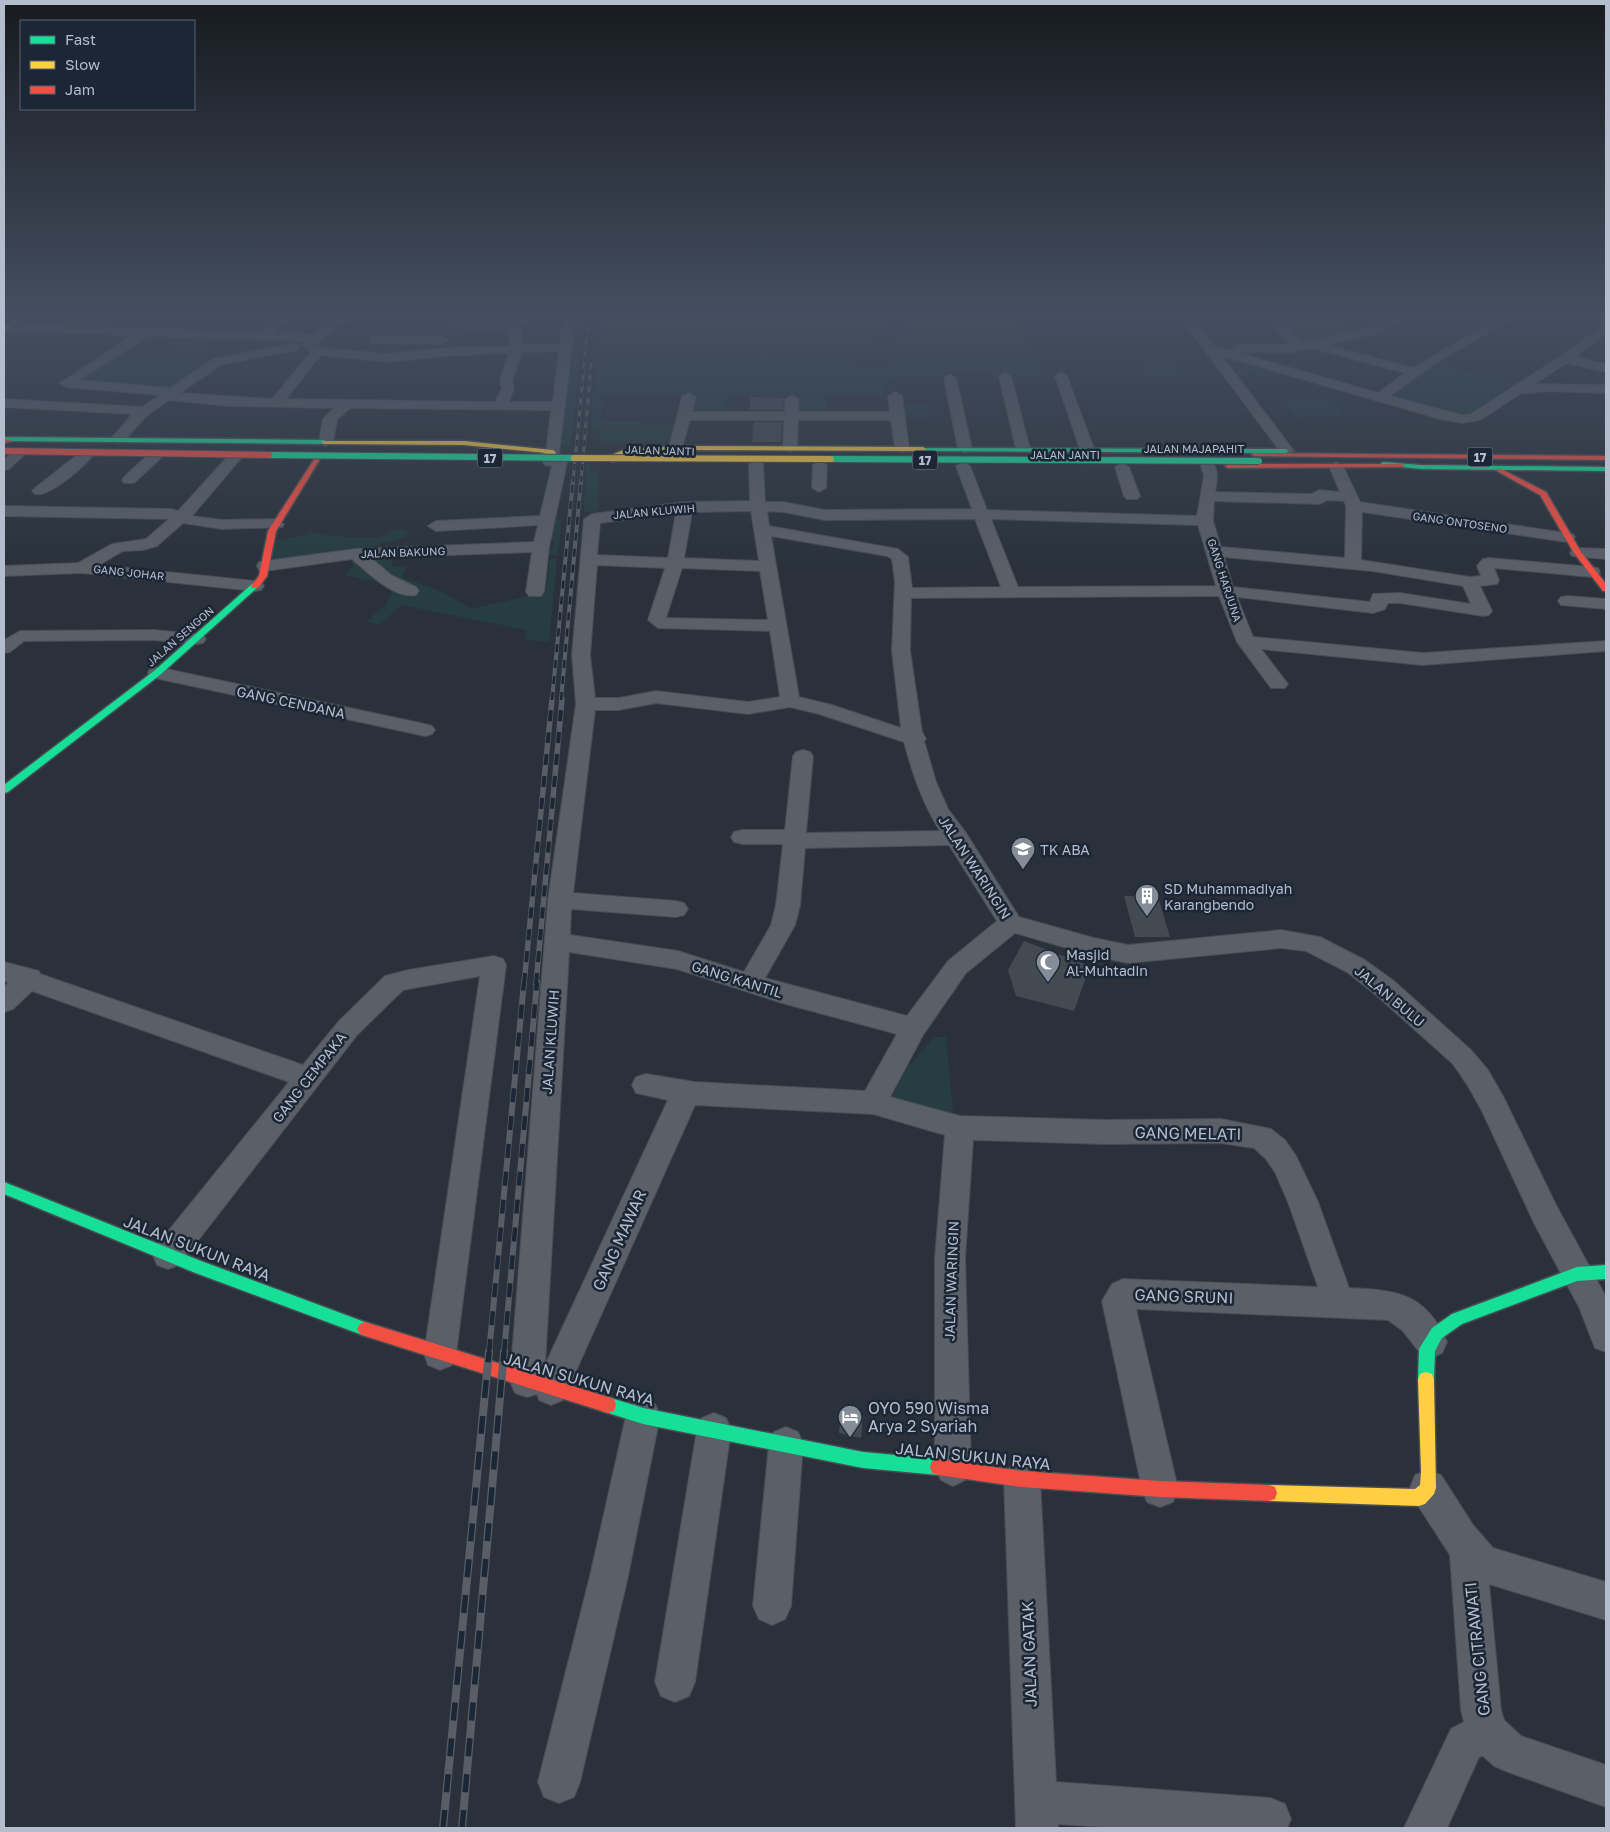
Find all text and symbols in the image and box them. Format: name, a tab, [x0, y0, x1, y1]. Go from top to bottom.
legend	[20, 20, 195, 110]
text: Fast	[65, 30, 96, 48]
text: Slow	[65, 55, 100, 73]
text: Jam	[65, 80, 95, 98]
street label: JALAN JANTI	[625, 442, 695, 458]
street label: JALAN MAJAPAHIT	[1144, 442, 1244, 455]
road number: 17	[478, 448, 502, 468]
street label: JALAN JANTI	[1030, 448, 1100, 461]
road number: 17	[1468, 448, 1492, 467]
road number: 17	[912, 450, 938, 470]
street label: JALAN KLUWIH	[613, 501, 695, 521]
street label: GANG ONTOSENO	[1412, 509, 1508, 535]
street label: GANG HARJUNA	[1205, 537, 1245, 624]
street label: JALAN BAKUNG	[361, 544, 446, 560]
street label: GANG JOHAR	[93, 562, 165, 582]
street label: JALAN SENGON	[144, 603, 216, 669]
street label: GANG CENDANA	[235, 682, 347, 722]
street label: JALAN WARINGIN	[935, 812, 1015, 922]
school or university icon: TK ABA	[1010, 836, 1036, 870]
place label: TK ABA	[1040, 841, 1090, 858]
place label: SD Muhammadiyah Karangbendo	[1164, 880, 1292, 913]
building icon: SD Muhammadiyah Karangbendo	[1134, 883, 1160, 917]
place label: Masjid Al-Muhtadin	[1066, 946, 1148, 979]
mosque icon: Masjid Al-Muhtadin	[1035, 949, 1061, 983]
street label: GANG KANTIL	[690, 957, 784, 1001]
street label: JALAN BULU	[1352, 962, 1428, 1030]
street label: JALAN KLUWIH	[538, 989, 562, 1095]
street label: GANG CEMPAKA	[268, 1028, 350, 1126]
street label: GANG MELATI	[1135, 1122, 1241, 1144]
street label: GANG MAWAR	[588, 1186, 650, 1294]
street label: JALAN SUKUN RAYA	[121, 1211, 274, 1285]
street label: JALAN WARINGIN	[940, 1221, 962, 1341]
street label: GANG SRUNI	[1134, 1284, 1234, 1308]
street label: JALAN SUKUN RAYA	[501, 1348, 657, 1410]
place label: OYO 590 Wisma Arya 2 Syariah	[868, 1398, 989, 1436]
hotel icon: OYO 590 Wisma Arya 2 Syariah	[837, 1404, 863, 1438]
street label: JALAN SUKUN RAYA	[894, 1438, 1052, 1474]
street label: GANG CITRAWATI	[1460, 1581, 1494, 1717]
street label: JALAN GATAK	[1017, 1600, 1041, 1708]

